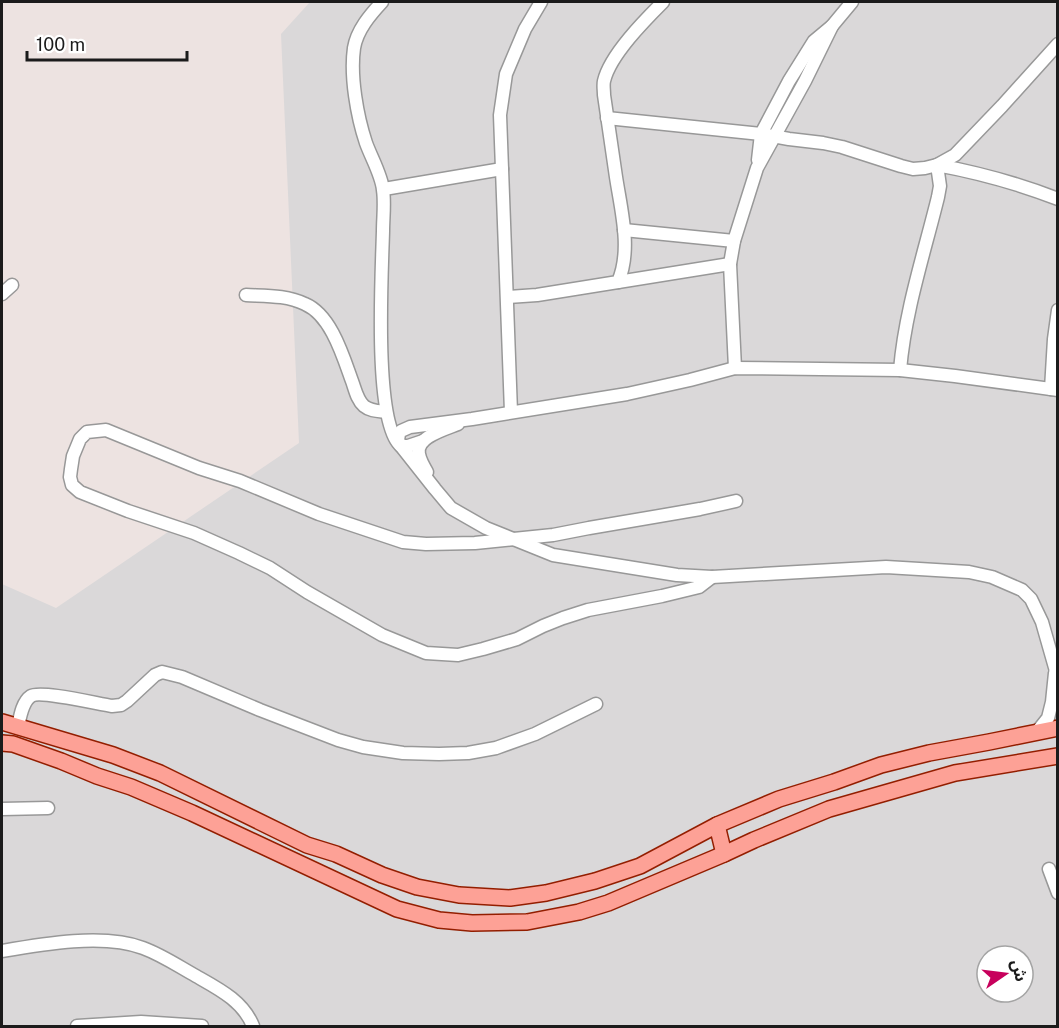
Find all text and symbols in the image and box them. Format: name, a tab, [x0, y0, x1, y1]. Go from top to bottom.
scale bar	[27, 24, 188, 62]
text: 100 m	[36, 34, 85, 55]
north arrow	[975, 944, 1035, 1004]
text: ش	[1007, 958, 1031, 984]

